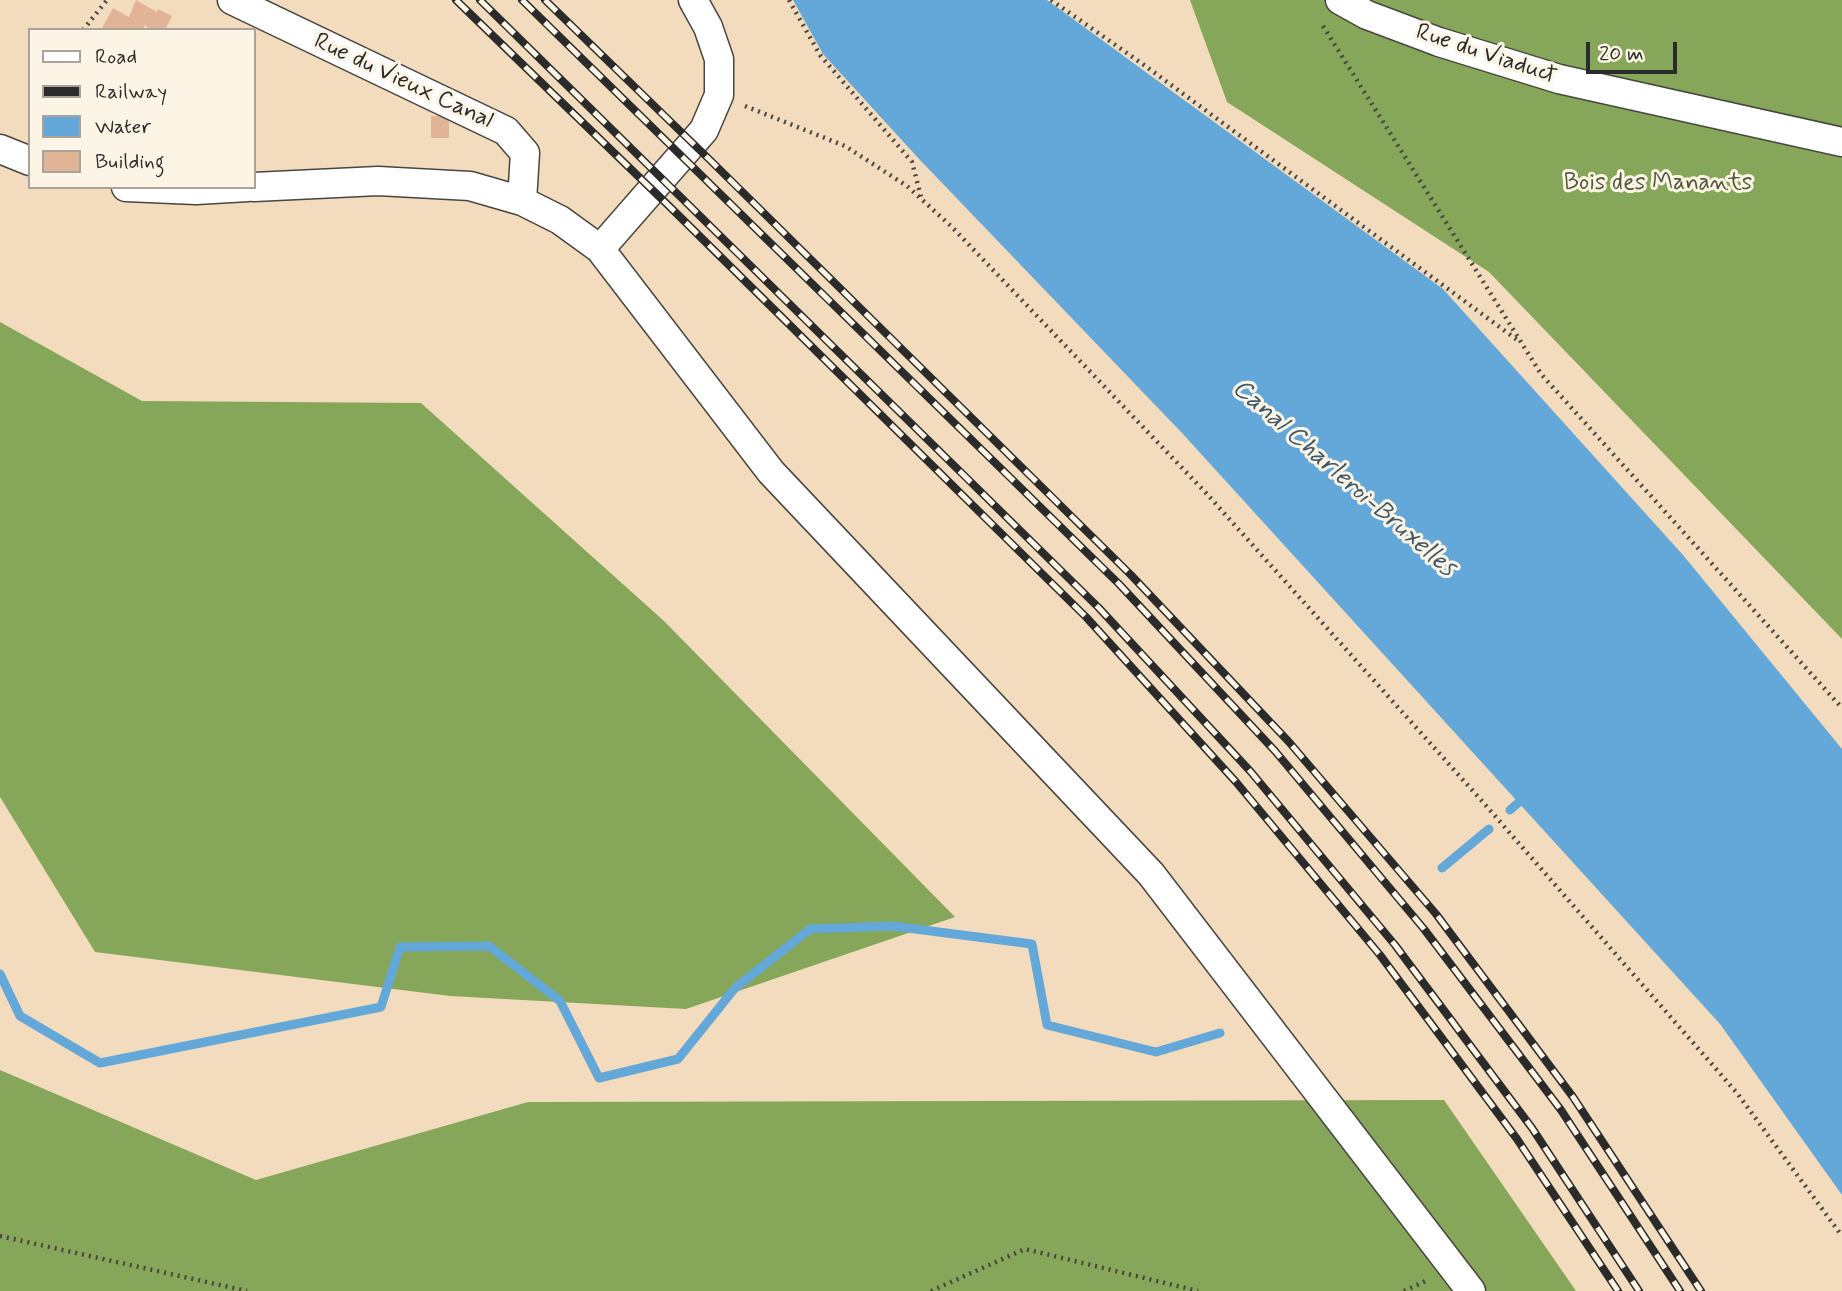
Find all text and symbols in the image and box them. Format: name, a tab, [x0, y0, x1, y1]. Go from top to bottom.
street label: Rue du Viaduct	[1412, 19, 1560, 91]
legend	[28, 28, 256, 189]
street label: Rue du Vieux Canal	[309, 28, 497, 136]
scale bar	[1590, 28, 1681, 72]
text: 20 m	[1599, 40, 1644, 68]
text: Road	[95, 43, 137, 71]
text: Railway	[95, 78, 167, 106]
text: Water	[95, 113, 151, 141]
text: Building	[95, 148, 165, 176]
park label: Bois des Manants	[1564, 170, 1752, 198]
water label: Canal Charleroi-Bruxelles	[1225, 374, 1461, 584]

